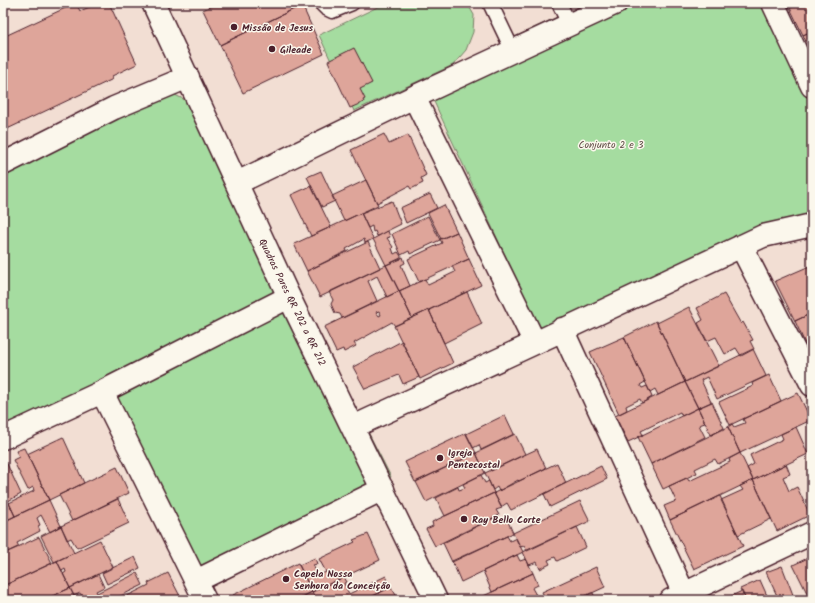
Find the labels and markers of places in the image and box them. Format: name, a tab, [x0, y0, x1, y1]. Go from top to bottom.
place label: Missão de Jesus	[242, 20, 313, 36]
marker: Missão de Jesus	[229, 22, 239, 32]
place label: Gileade	[280, 42, 312, 58]
marker: Gileade	[267, 44, 277, 54]
place label: Igreja Pentecostal	[448, 445, 500, 473]
marker: Igreja Pentecostal	[435, 453, 445, 463]
place label: Ray Bello Corte	[472, 512, 541, 528]
marker: Ray Bello Corte	[459, 514, 469, 524]
place label: Capela Nossa Senhora da Conceição	[294, 566, 391, 594]
marker: Capela Nossa Senhora da Conceição	[281, 574, 291, 584]

